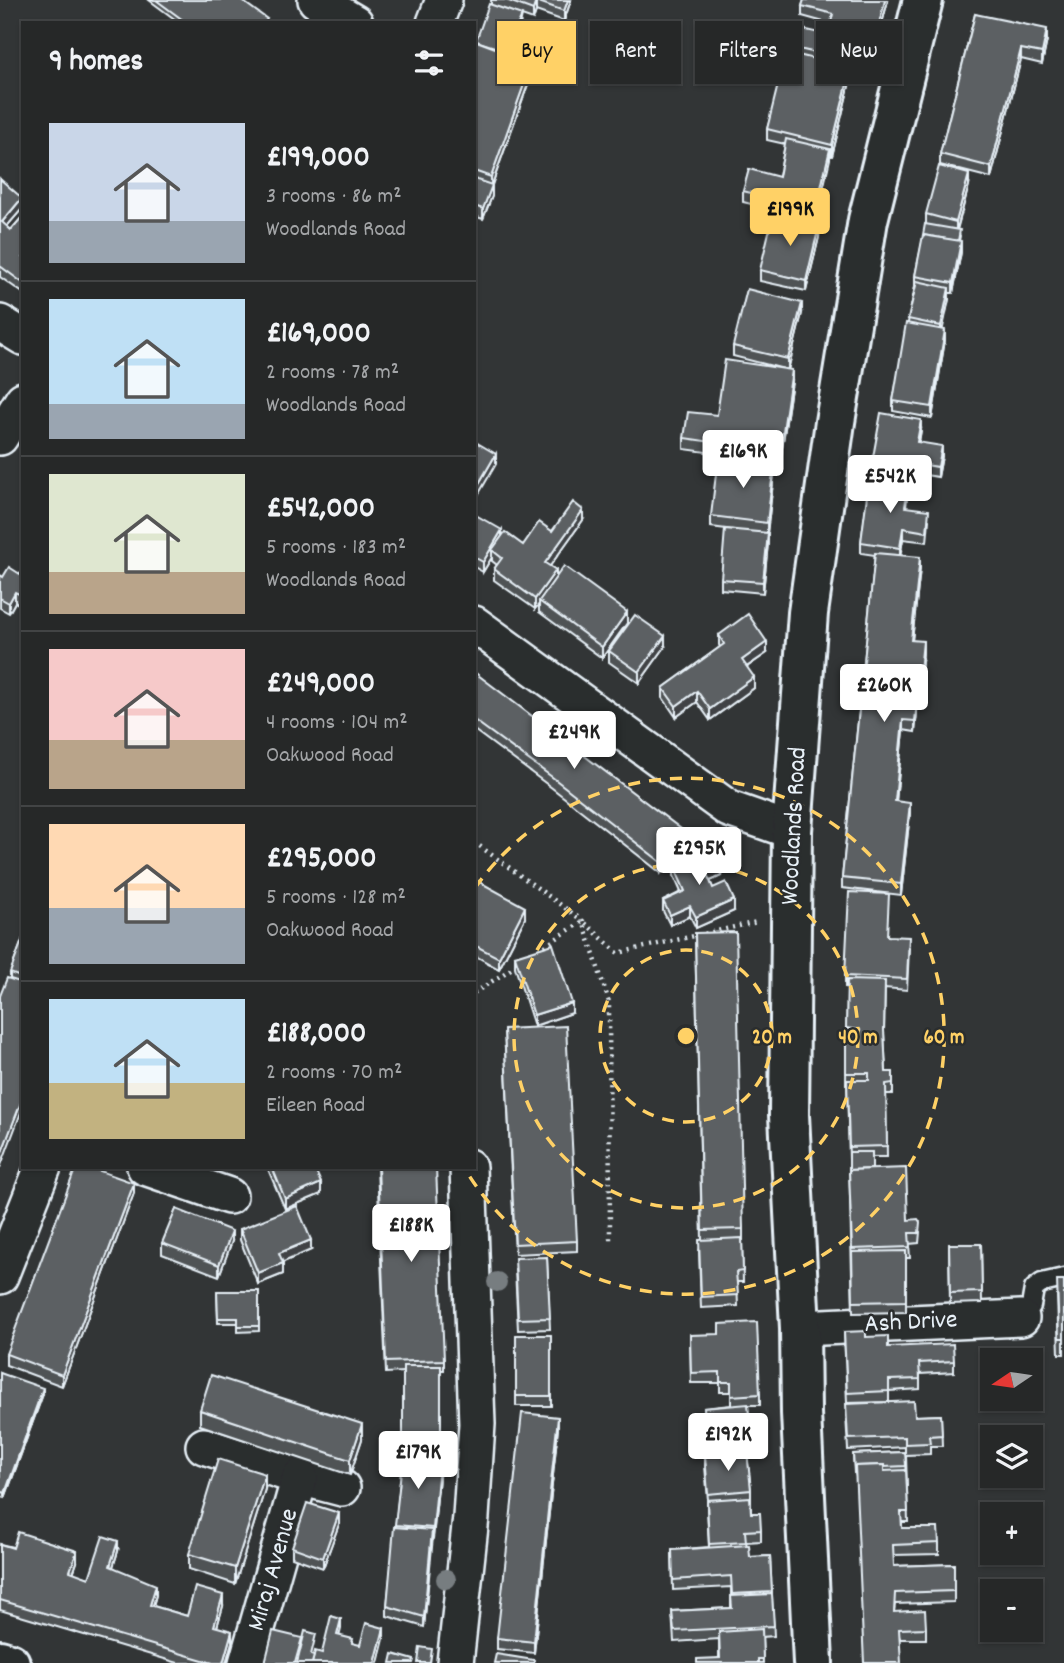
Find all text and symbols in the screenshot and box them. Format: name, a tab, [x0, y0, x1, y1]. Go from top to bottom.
chip: Buy	[497, 21, 576, 84]
chip: Rent	[590, 21, 681, 84]
chip: Filters	[695, 21, 802, 84]
chip: New	[816, 21, 902, 84]
text: 9 homes	[49, 42, 143, 85]
icon: filters	[410, 44, 448, 82]
text: £199,000	[266, 138, 370, 181]
icon: home	[105, 151, 189, 235]
text: 3 rooms · 86 m²	[266, 181, 402, 214]
pin: £199K	[741, 188, 839, 248]
text: £199K	[766, 194, 814, 227]
text: Woodlands Road	[266, 214, 406, 247]
text: £169,000	[266, 314, 371, 357]
icon: home	[105, 327, 189, 411]
text: 2 rooms · 78 m²	[266, 357, 399, 390]
text: Woodlands Road	[266, 390, 406, 423]
pin: £169K	[694, 430, 792, 490]
text: £169K	[719, 436, 767, 469]
pin: £542K	[841, 456, 939, 515]
text: £542K	[864, 461, 916, 494]
text: £542,000	[266, 489, 375, 532]
icon: home	[105, 502, 189, 586]
text: 5 rooms · 183 m²	[266, 532, 406, 565]
text: Woodlands Road	[266, 565, 406, 598]
text: £249,000	[266, 664, 375, 707]
pin: £260K	[835, 664, 933, 724]
text: £260K	[856, 670, 912, 703]
icon: home	[105, 677, 189, 761]
text: 4 rooms · 104 m²	[266, 707, 408, 740]
pin: £249K	[525, 712, 623, 771]
text: £249K	[548, 717, 600, 750]
text: Oakwood Road	[266, 740, 394, 773]
street label: Woodlands Road	[772, 746, 818, 906]
pin: £295K	[650, 828, 748, 887]
text: £295K	[672, 833, 726, 866]
text: £295,000	[266, 839, 377, 882]
icon: home	[105, 852, 189, 936]
text: 5 rooms · 128 m²	[266, 882, 406, 915]
text: Oakwood Road	[266, 915, 394, 948]
text: £188,000	[266, 1014, 366, 1057]
centre of rings	[674, 1024, 698, 1048]
text: 20 m	[752, 1024, 792, 1054]
text: 40 m	[838, 1024, 878, 1054]
text: 60 m	[924, 1024, 964, 1054]
icon: home	[105, 1027, 189, 1111]
text: 2 rooms · 70 m²	[266, 1057, 402, 1090]
text: Eileen Road	[266, 1090, 365, 1123]
pin: £188K	[362, 1204, 460, 1264]
text: £188K	[388, 1210, 434, 1243]
street label: Ash Drive	[864, 1302, 958, 1344]
north arrow	[980, 1348, 1043, 1410]
map controls	[980, 1348, 1043, 1642]
pin: £192K	[679, 1414, 777, 1473]
text: £192K	[704, 1419, 752, 1452]
button: layers	[980, 1425, 1043, 1488]
pin: £179K	[369, 1432, 467, 1491]
text: £179K	[395, 1437, 441, 1470]
button: +	[980, 1502, 1043, 1565]
street label: Miraj Avenue	[239, 1504, 309, 1636]
button: −	[980, 1579, 1043, 1642]

